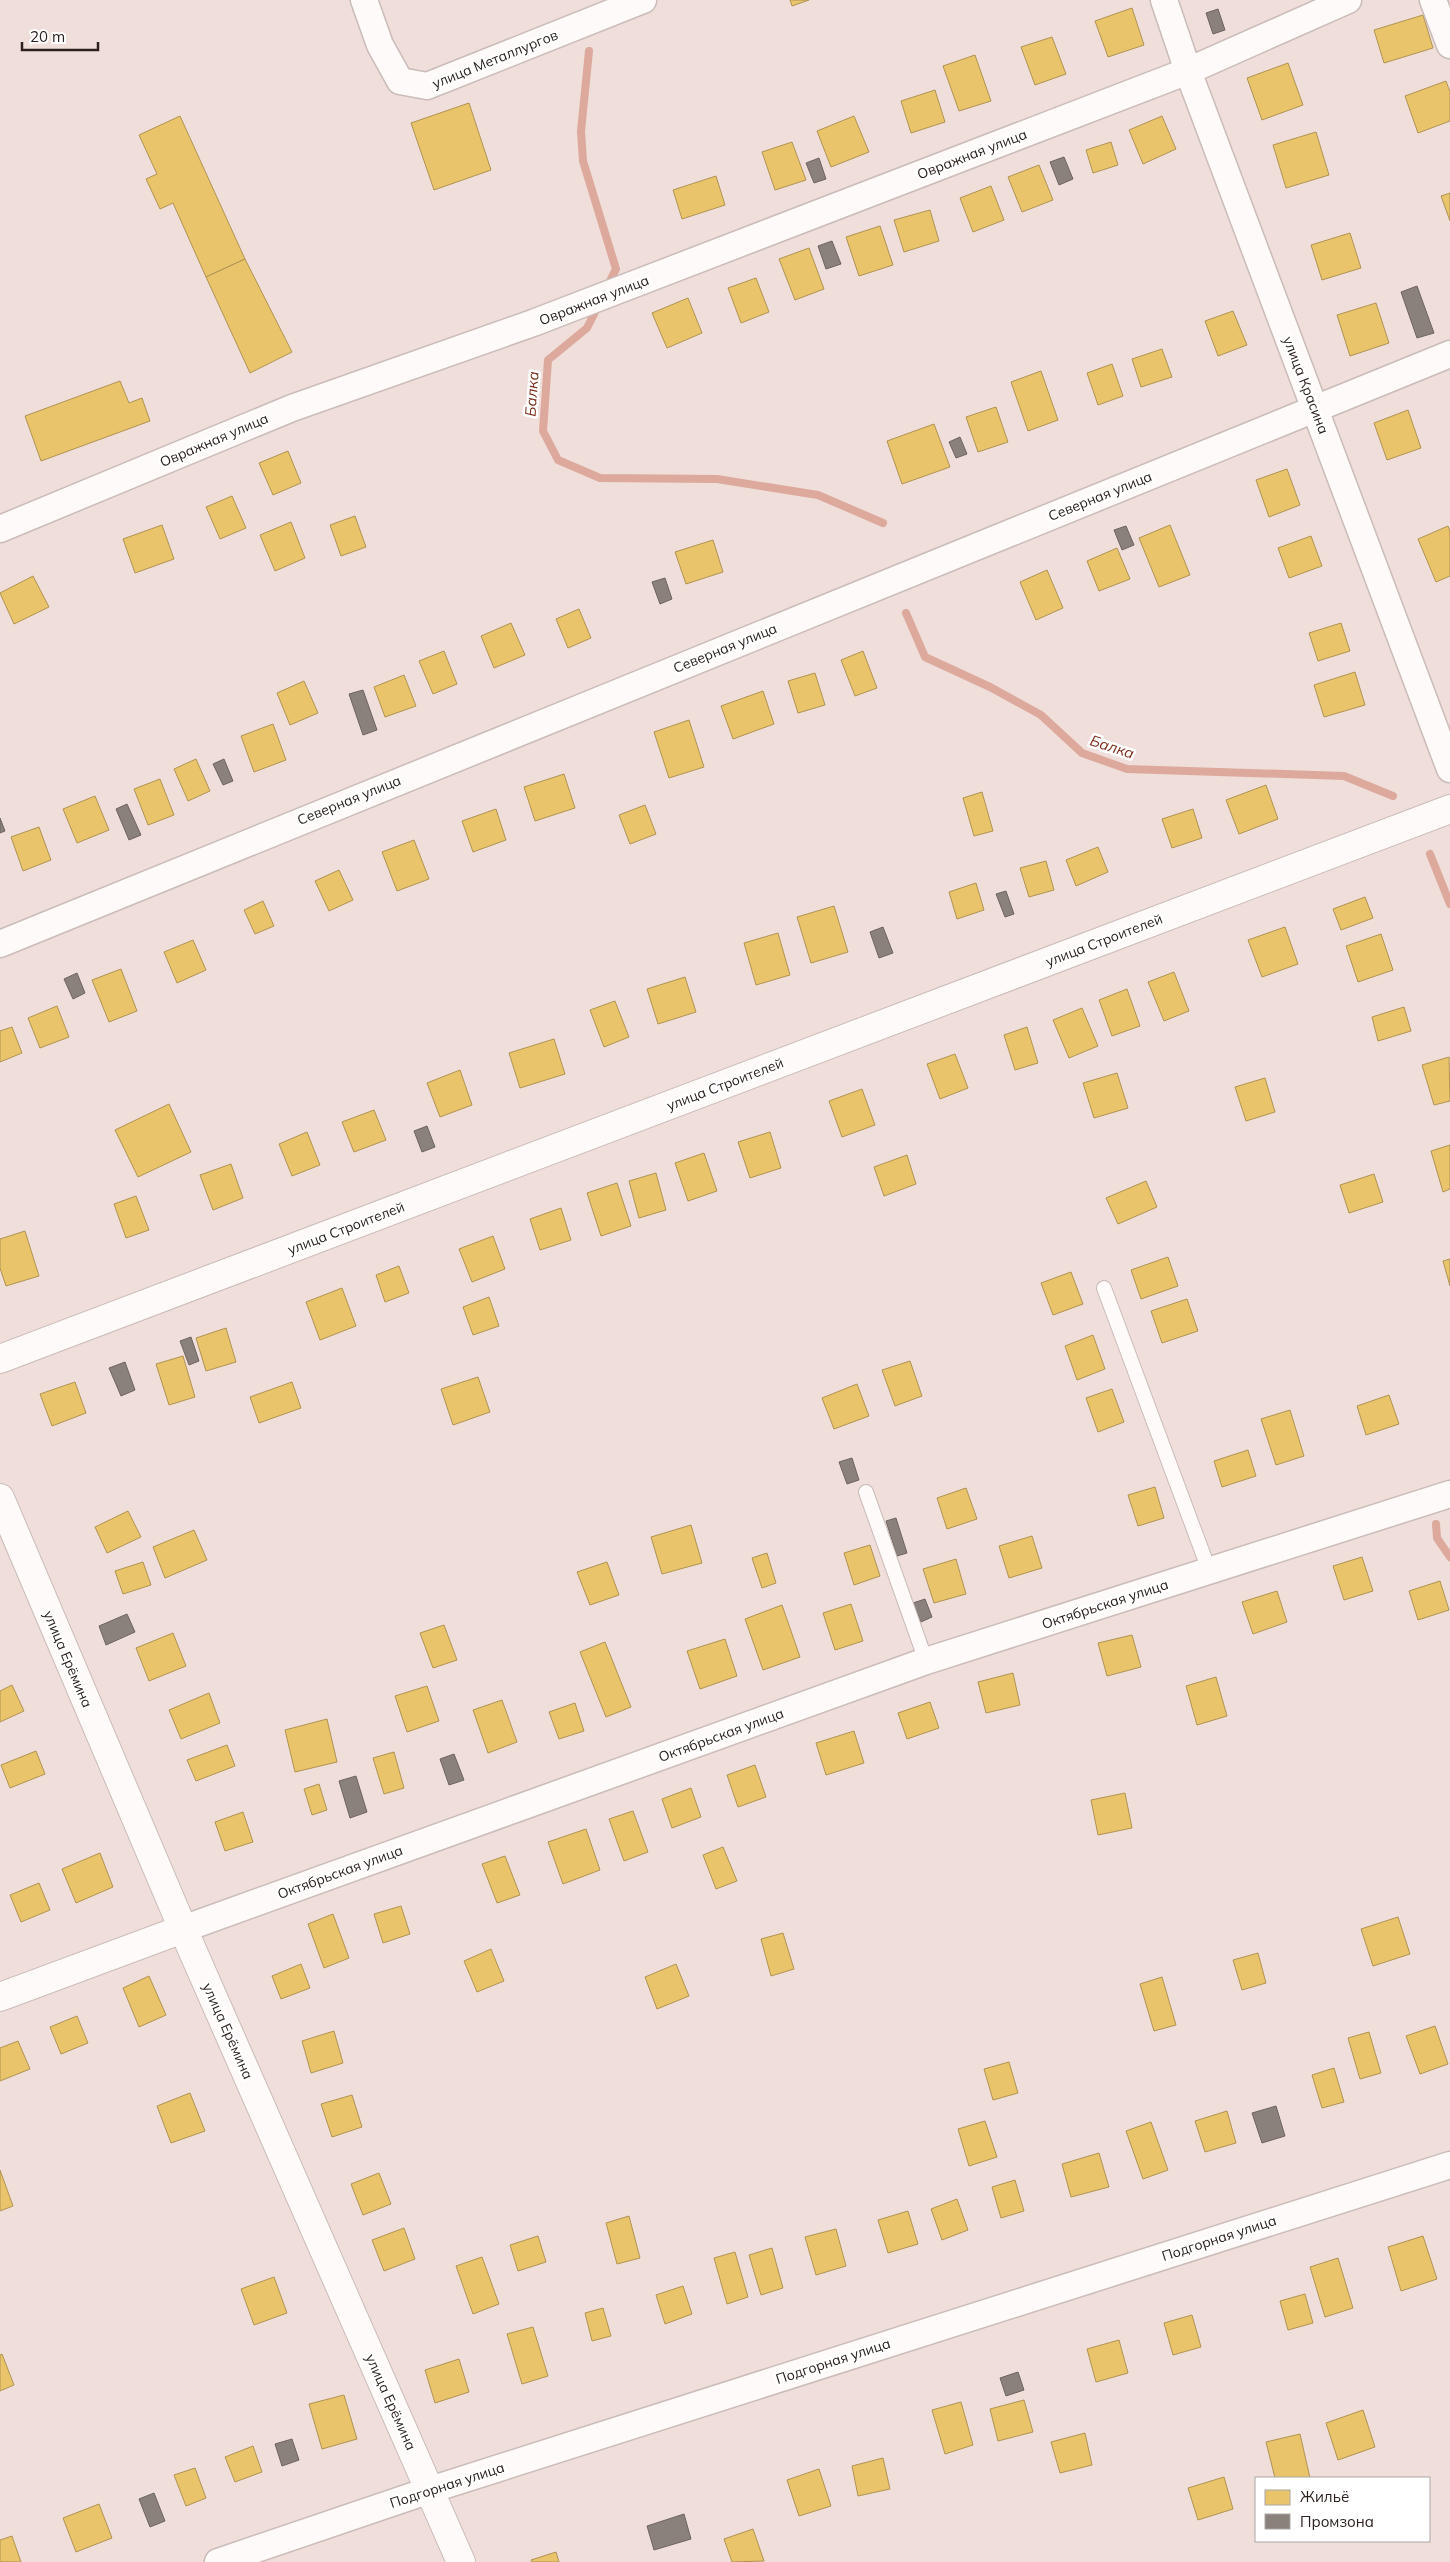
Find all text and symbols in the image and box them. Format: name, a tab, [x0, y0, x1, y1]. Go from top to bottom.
scale bar	[22, 20, 99, 52]
street label: улица Металлургов	[430, 26, 561, 92]
text: 20 m	[30, 27, 65, 46]
street label: Овражная улица	[915, 125, 1029, 183]
street label: Овражная улица	[537, 271, 651, 329]
street label: улица Красина	[1279, 334, 1333, 436]
water label: Балка	[520, 371, 543, 417]
street label: Овражная улица	[157, 409, 271, 471]
street label: Северная улица	[1045, 467, 1155, 525]
street label: Северная улица	[670, 619, 780, 677]
water label: Балка	[1088, 730, 1137, 763]
street label: Северная улица	[294, 771, 404, 829]
street label: улица Строителей	[1043, 909, 1165, 971]
street label: улица Строителей	[664, 1053, 786, 1115]
street label: улица Строителей	[285, 1197, 407, 1259]
street label: Октябрьская улица	[1039, 1575, 1171, 1633]
street label: улица Ерёмина	[39, 1608, 97, 1710]
street label: Октябрьская улица	[656, 1704, 786, 1766]
street label: Октябрьская улица	[275, 1841, 405, 1903]
street label: улица Ерёмина	[199, 1980, 257, 2082]
street label: Подгорная улица	[1159, 2211, 1279, 2265]
street label: Подгорная улица	[773, 2334, 893, 2388]
street label: улица Ерёмина	[362, 2351, 420, 2453]
street label: Подгорная улица	[387, 2458, 507, 2512]
legend	[1255, 2477, 1430, 2542]
text: Жильё	[1300, 2487, 1349, 2506]
text: Промзона	[1300, 2512, 1374, 2531]

